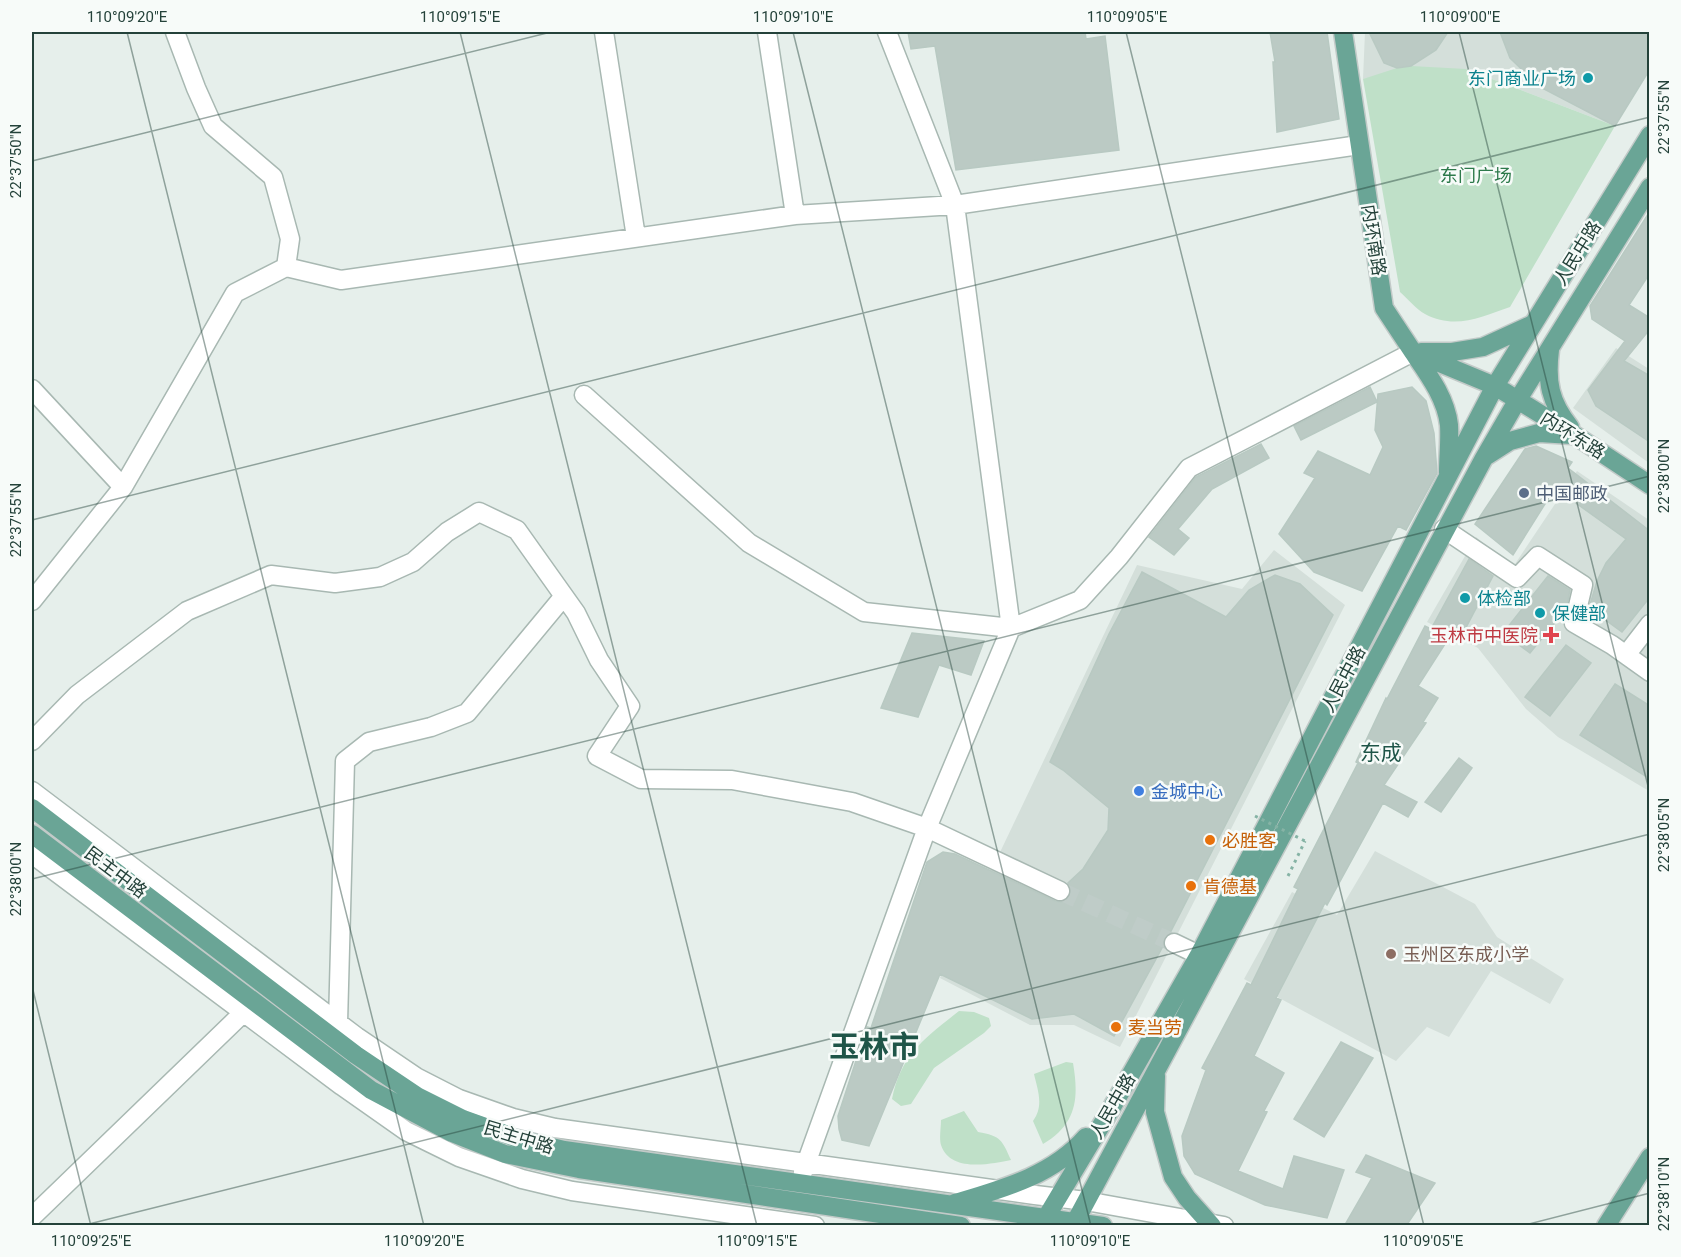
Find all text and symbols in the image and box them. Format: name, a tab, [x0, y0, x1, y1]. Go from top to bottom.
text: 110°09'20"E	[87, 8, 168, 26]
text: 110°09'15"E	[420, 8, 501, 26]
text: 110°09'10"E	[753, 8, 834, 26]
text: 110°09'05"E	[1087, 8, 1168, 26]
text: 110°09'00"E	[1420, 8, 1501, 26]
place label: 东门商业广场	[1468, 68, 1576, 89]
marker: 东门商业广场	[1581, 71, 1595, 85]
text: 22°37'55"N	[1655, 80, 1673, 154]
text: 22°37'50"N	[7, 124, 25, 198]
park label: 东门广场	[1440, 165, 1512, 186]
street label: 内环南路	[1358, 203, 1390, 277]
street label: 人民中路	[1549, 217, 1605, 289]
street label: 内环东路	[1537, 407, 1609, 463]
text: 22°38'00"N	[1655, 439, 1673, 513]
text: 22°37'55"N	[7, 483, 25, 557]
place label: 中国邮政	[1536, 483, 1608, 504]
marker: 中国邮政	[1517, 486, 1531, 500]
place label: 体检部	[1477, 588, 1531, 609]
marker: 体检部	[1458, 591, 1472, 605]
place label: 保健部	[1552, 603, 1606, 624]
marker: 保健部	[1533, 606, 1547, 620]
place label: 玉林市中医院	[1430, 625, 1538, 646]
marker: 玉林市中医院	[1542, 626, 1560, 644]
street label: 人民中路	[1317, 642, 1369, 716]
district label: 东成	[1360, 741, 1402, 765]
place label: 金城中心	[1151, 781, 1223, 802]
marker: 金城中心	[1132, 784, 1146, 798]
text: 22°38'05"N	[1655, 798, 1673, 872]
place label: 必胜客	[1222, 830, 1276, 851]
marker: 必胜客	[1203, 833, 1217, 847]
text: 22°38'00"N	[7, 842, 25, 916]
street label: 民主中路	[81, 842, 151, 902]
place label: 肯德基	[1203, 876, 1257, 897]
marker: 肯德基	[1184, 879, 1198, 893]
place label: 玉州区东成小学	[1403, 944, 1529, 965]
marker: 玉州区东成小学	[1384, 947, 1398, 961]
place label: 麦当劳	[1128, 1017, 1182, 1038]
marker: 麦当劳	[1109, 1020, 1123, 1034]
district label: 玉林市	[829, 1029, 919, 1064]
street label: 人民中路	[1085, 1070, 1139, 1142]
street label: 民主中路	[482, 1116, 556, 1158]
text: 22°38'10"N	[1655, 1157, 1673, 1231]
text: 110°09'25"E	[51, 1232, 132, 1250]
text: 110°09'20"E	[384, 1232, 465, 1250]
text: 110°09'15"E	[717, 1232, 798, 1250]
text: 110°09'10"E	[1050, 1232, 1131, 1250]
text: 110°09'05"E	[1383, 1232, 1464, 1250]

